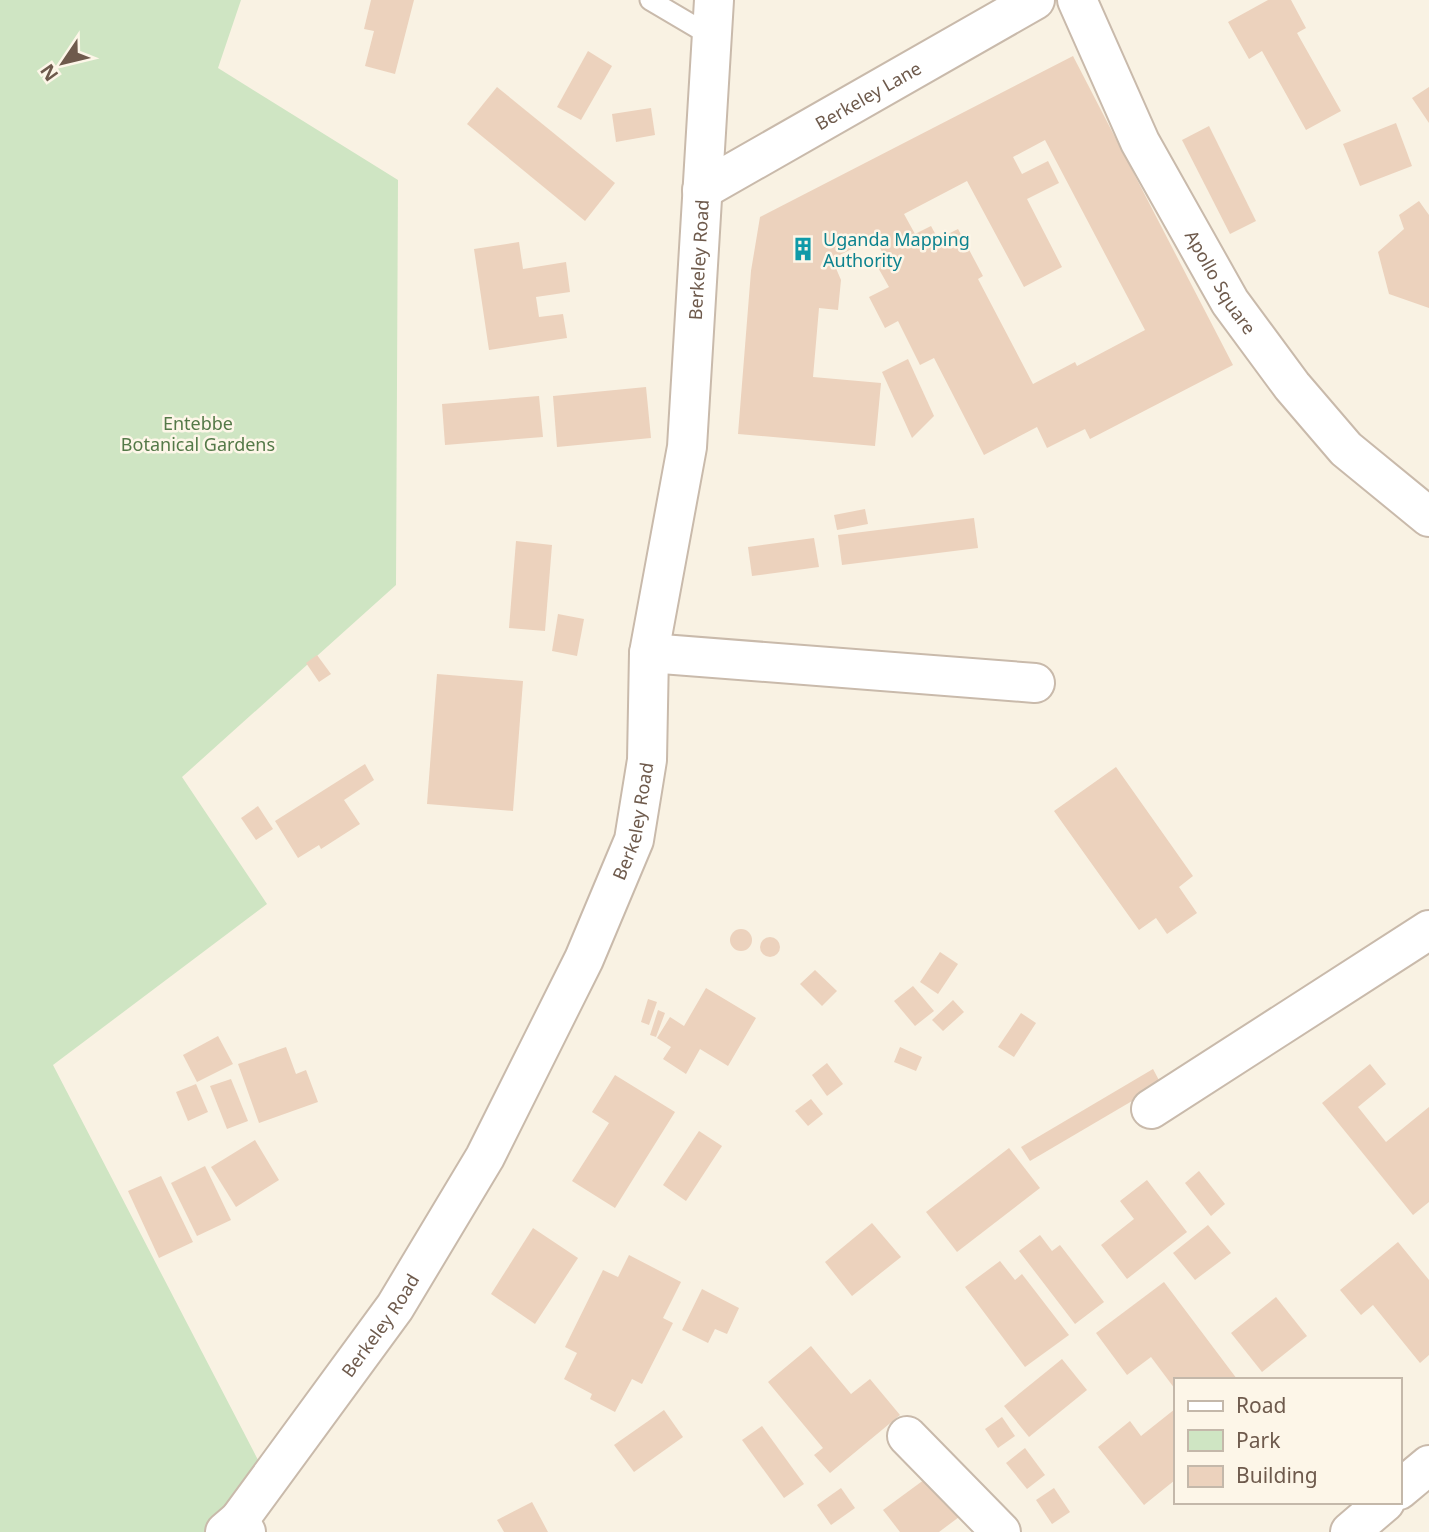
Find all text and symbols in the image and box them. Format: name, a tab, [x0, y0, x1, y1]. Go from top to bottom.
north arrow	[28, 28, 98, 98]
street label: Berkeley Lane	[811, 56, 925, 135]
text: N	[34, 59, 64, 87]
street label: Berkeley Road	[683, 199, 714, 321]
street label: Apollo Square	[1180, 226, 1262, 339]
place label: Uganda Mapping Authority	[823, 227, 970, 272]
building icon: Uganda Mapping Authority	[789, 235, 817, 263]
park label: Entebbe Botanical Gardens	[121, 411, 275, 456]
street label: Berkeley Road	[607, 761, 658, 884]
street label: Berkeley Road	[336, 1269, 424, 1382]
legend	[1174, 1378, 1401, 1504]
text: Road	[1236, 1391, 1286, 1419]
text: Park	[1236, 1426, 1281, 1454]
text: Building	[1236, 1461, 1318, 1489]

